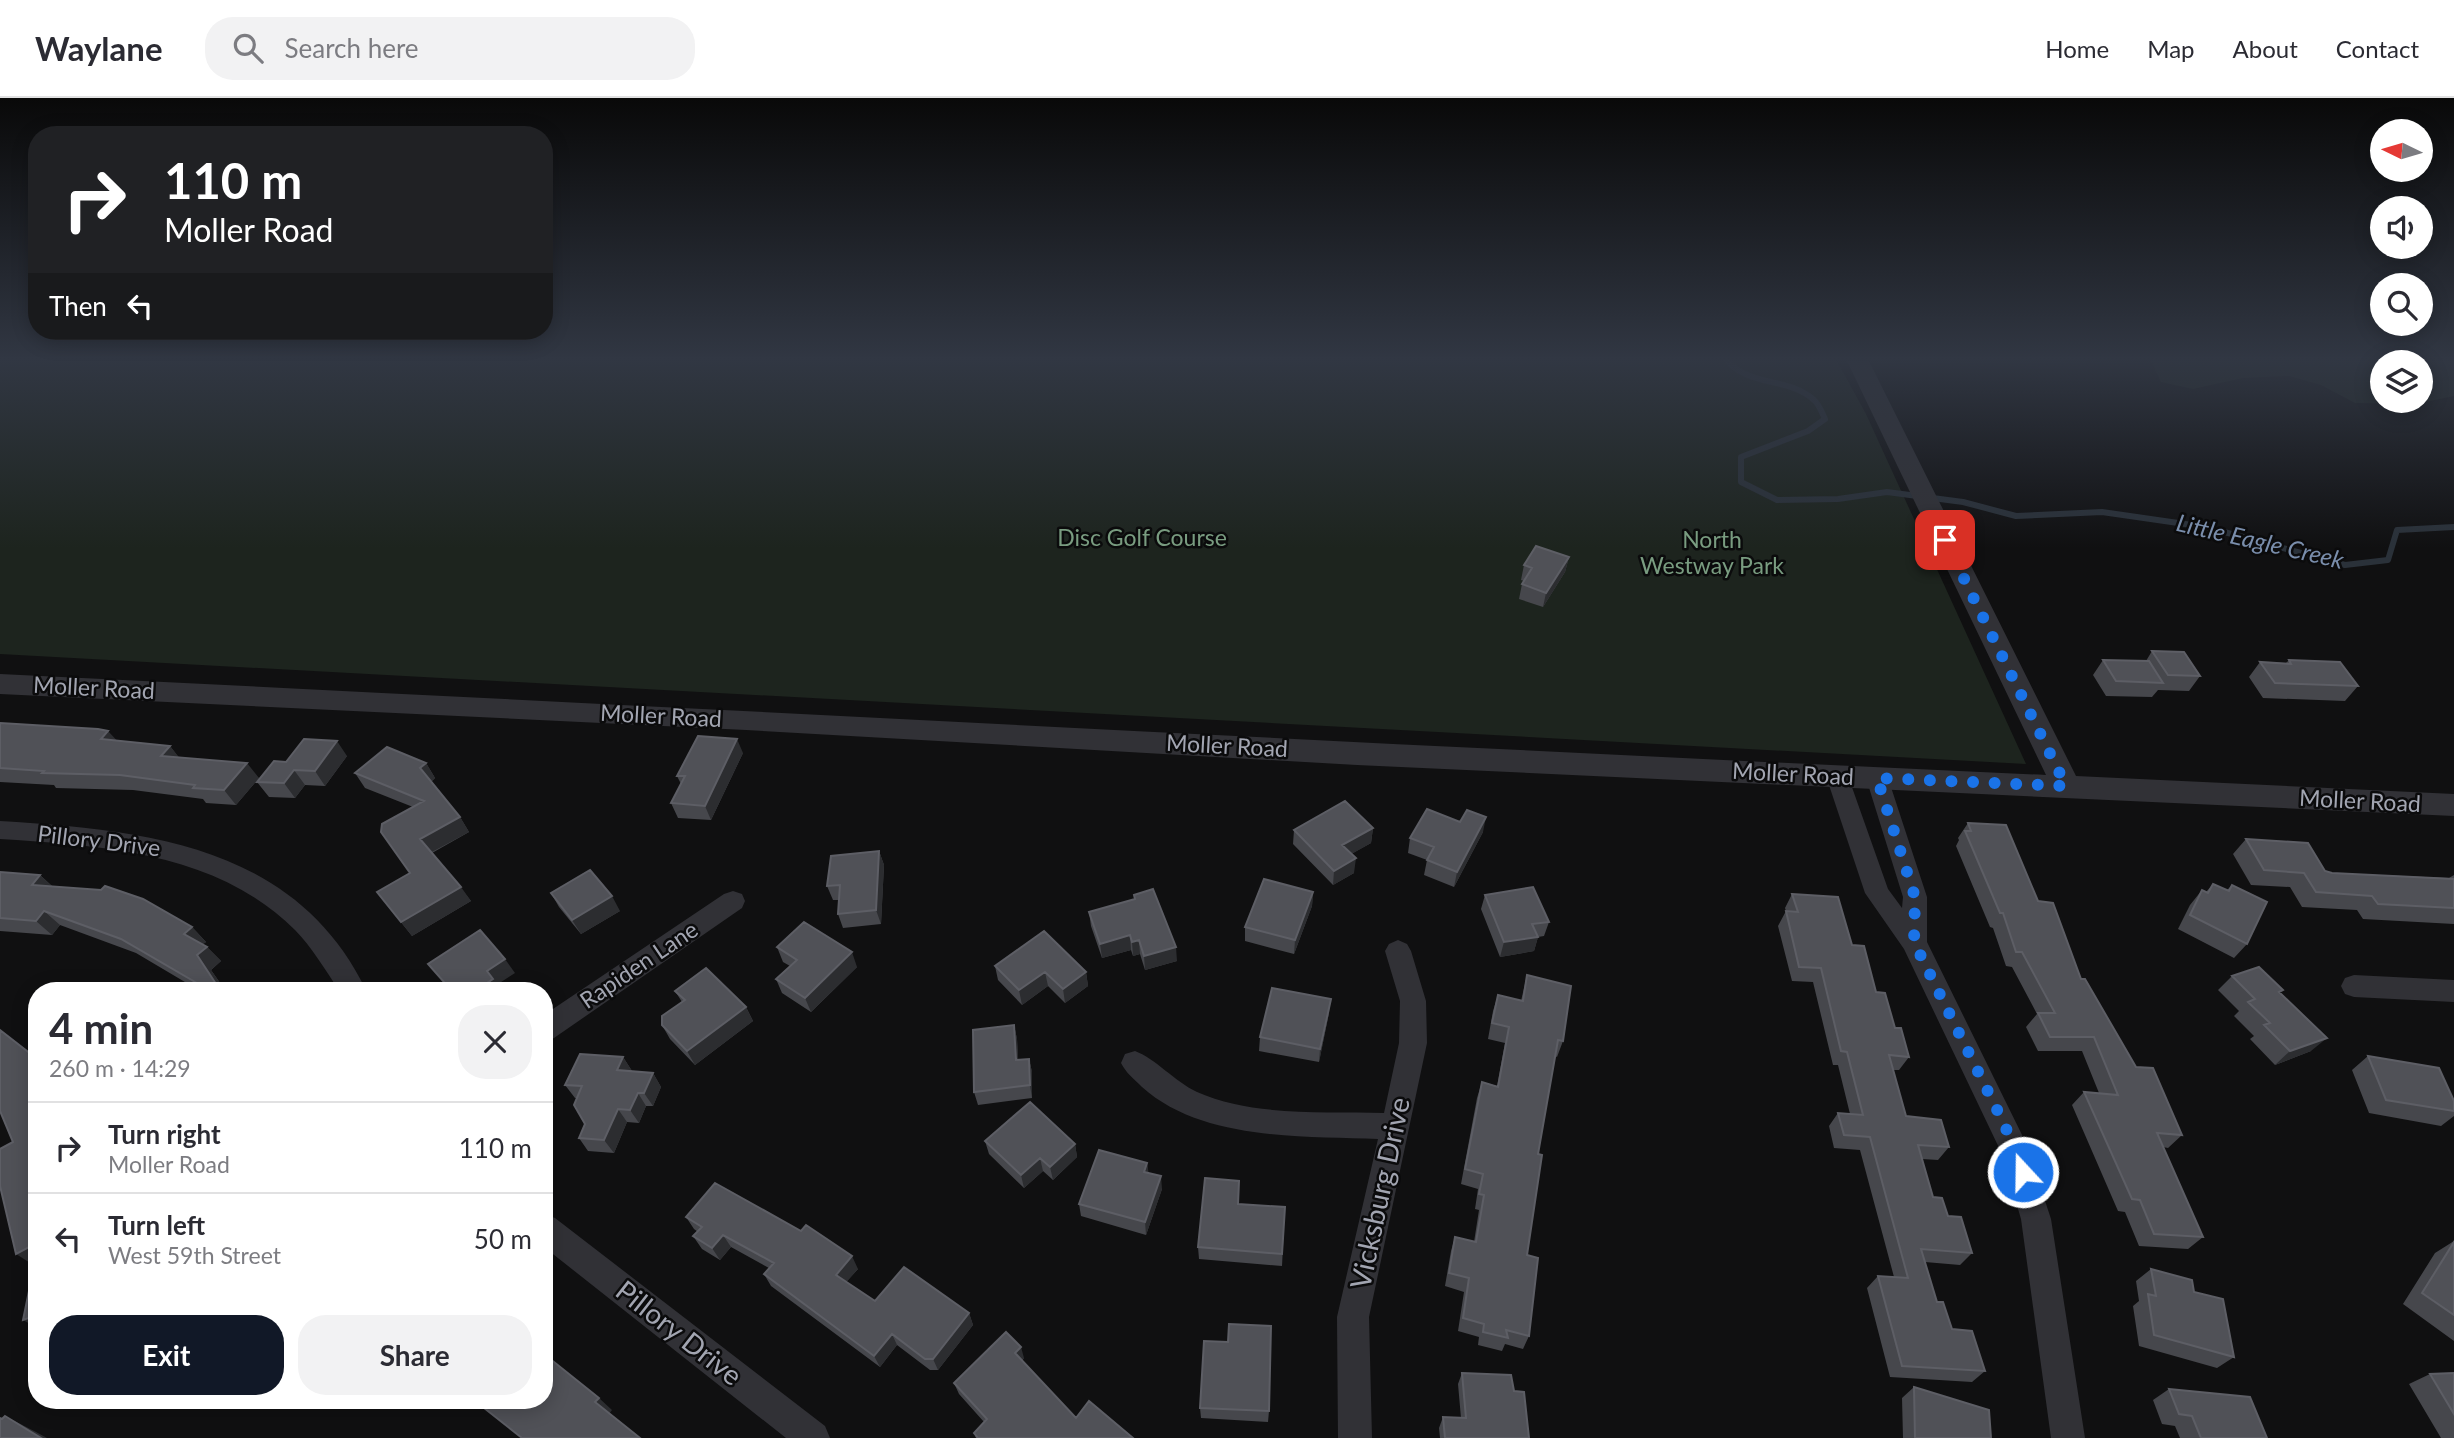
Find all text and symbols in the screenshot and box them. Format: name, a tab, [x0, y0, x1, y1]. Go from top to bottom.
search box	[205, 17, 695, 80]
text: Waylane	[35, 28, 163, 68]
icon: search	[229, 29, 267, 67]
text: Search here	[285, 32, 419, 64]
text: Home	[2045, 34, 2109, 63]
text: Map	[2147, 34, 2195, 63]
text: About	[2233, 34, 2298, 63]
text: Contact	[2336, 34, 2419, 63]
north arrow	[2370, 119, 2432, 182]
map controls	[2370, 119, 2433, 413]
text: 110 m	[164, 151, 302, 209]
icon: right	[49, 154, 140, 245]
button: sound	[2370, 196, 2433, 259]
text: Moller Road	[164, 210, 334, 249]
button: search	[2370, 273, 2433, 336]
icon: left	[121, 287, 159, 325]
text: Then	[49, 290, 107, 322]
button: layers	[2370, 350, 2433, 413]
water label: Little Eagle Creek	[2174, 507, 2347, 574]
pin	[1915, 510, 1975, 570]
icon: arrive	[1926, 521, 1964, 559]
park label: Disc Golf Course	[1057, 523, 1227, 551]
park label: North Westway Park	[1640, 525, 1784, 579]
street label: Moller Road	[32, 670, 156, 704]
street label: Moller Road	[599, 698, 723, 732]
street label: Moller Road	[1165, 728, 1289, 762]
street label: Moller Road	[1731, 756, 1855, 790]
street label: Moller Road	[2298, 783, 2422, 817]
street label: Pillory Drive	[36, 819, 162, 861]
street label: Rapiden Lane	[574, 915, 703, 1014]
text: 4 min	[49, 1003, 153, 1053]
button: close	[458, 1005, 532, 1079]
text: 260 m · 14:29	[49, 1054, 191, 1082]
street label: Vicksburg Drive	[1342, 1094, 1416, 1292]
text: Turn right	[108, 1118, 221, 1150]
icon: right	[49, 1129, 87, 1167]
text: 110 m	[459, 1132, 532, 1164]
position arrow	[1986, 1135, 2060, 1209]
text: Moller Road	[108, 1150, 230, 1178]
text: Turn left	[108, 1209, 205, 1241]
icon: left	[49, 1220, 87, 1258]
text: 50 m	[474, 1223, 532, 1255]
text: West 59th Street	[108, 1241, 281, 1269]
street label: Pillory Drive	[610, 1273, 749, 1392]
button: Exit	[49, 1315, 284, 1395]
button: Share	[298, 1315, 532, 1395]

